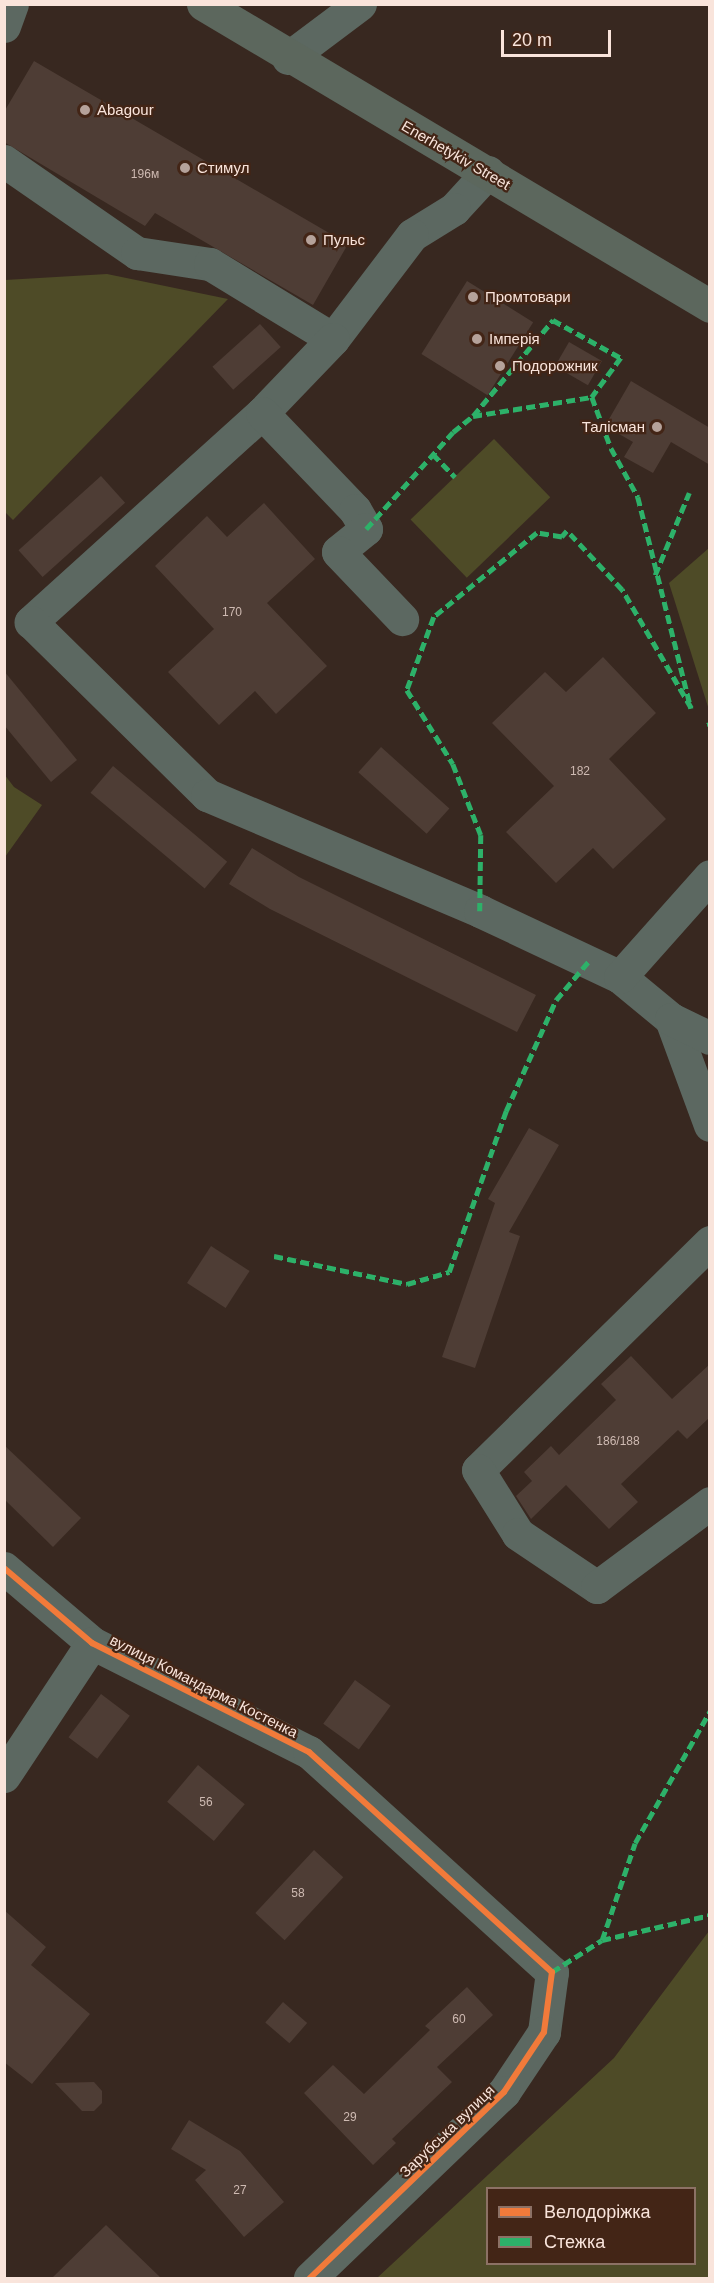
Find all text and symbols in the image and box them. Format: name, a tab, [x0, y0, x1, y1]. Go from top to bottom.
scale bar	[504, 18, 614, 56]
text: 20 m	[512, 30, 552, 50]
place label: Abagour	[97, 101, 154, 119]
marker: Abagour	[78, 103, 92, 117]
street label: Enerhetykiv Street	[398, 117, 514, 193]
place label: Стимул	[197, 159, 249, 177]
marker: Стимул	[178, 161, 192, 175]
house number: 196м	[131, 168, 159, 182]
place label: Пульс	[323, 231, 365, 249]
marker: Пульс	[304, 233, 318, 247]
place label: Промтовари	[485, 288, 571, 306]
marker: Промтовари	[466, 290, 480, 304]
place label: Імперія	[489, 330, 540, 348]
marker: Імперія	[470, 332, 484, 346]
place label: Подорожник	[512, 357, 598, 375]
marker: Подорожник	[493, 359, 507, 373]
place label: Талісман	[582, 418, 645, 436]
marker: Талісман	[650, 420, 664, 434]
house number: 170	[222, 606, 242, 620]
house number: 182	[570, 765, 590, 779]
house number: 186/188	[596, 1435, 640, 1449]
street label: вулиця Командарма Костенка	[107, 1631, 301, 1741]
house number: 56	[199, 1796, 213, 1810]
house number: 58	[291, 1887, 305, 1901]
house number: 60	[452, 2013, 466, 2027]
street label: Зарубська вулиця	[396, 2081, 498, 2181]
house number: 29	[343, 2111, 357, 2125]
house number: 27	[233, 2184, 247, 2198]
legend	[486, 2187, 696, 2265]
text: Велодоріжка	[544, 2202, 651, 2222]
text: Стежка	[544, 2232, 605, 2252]

